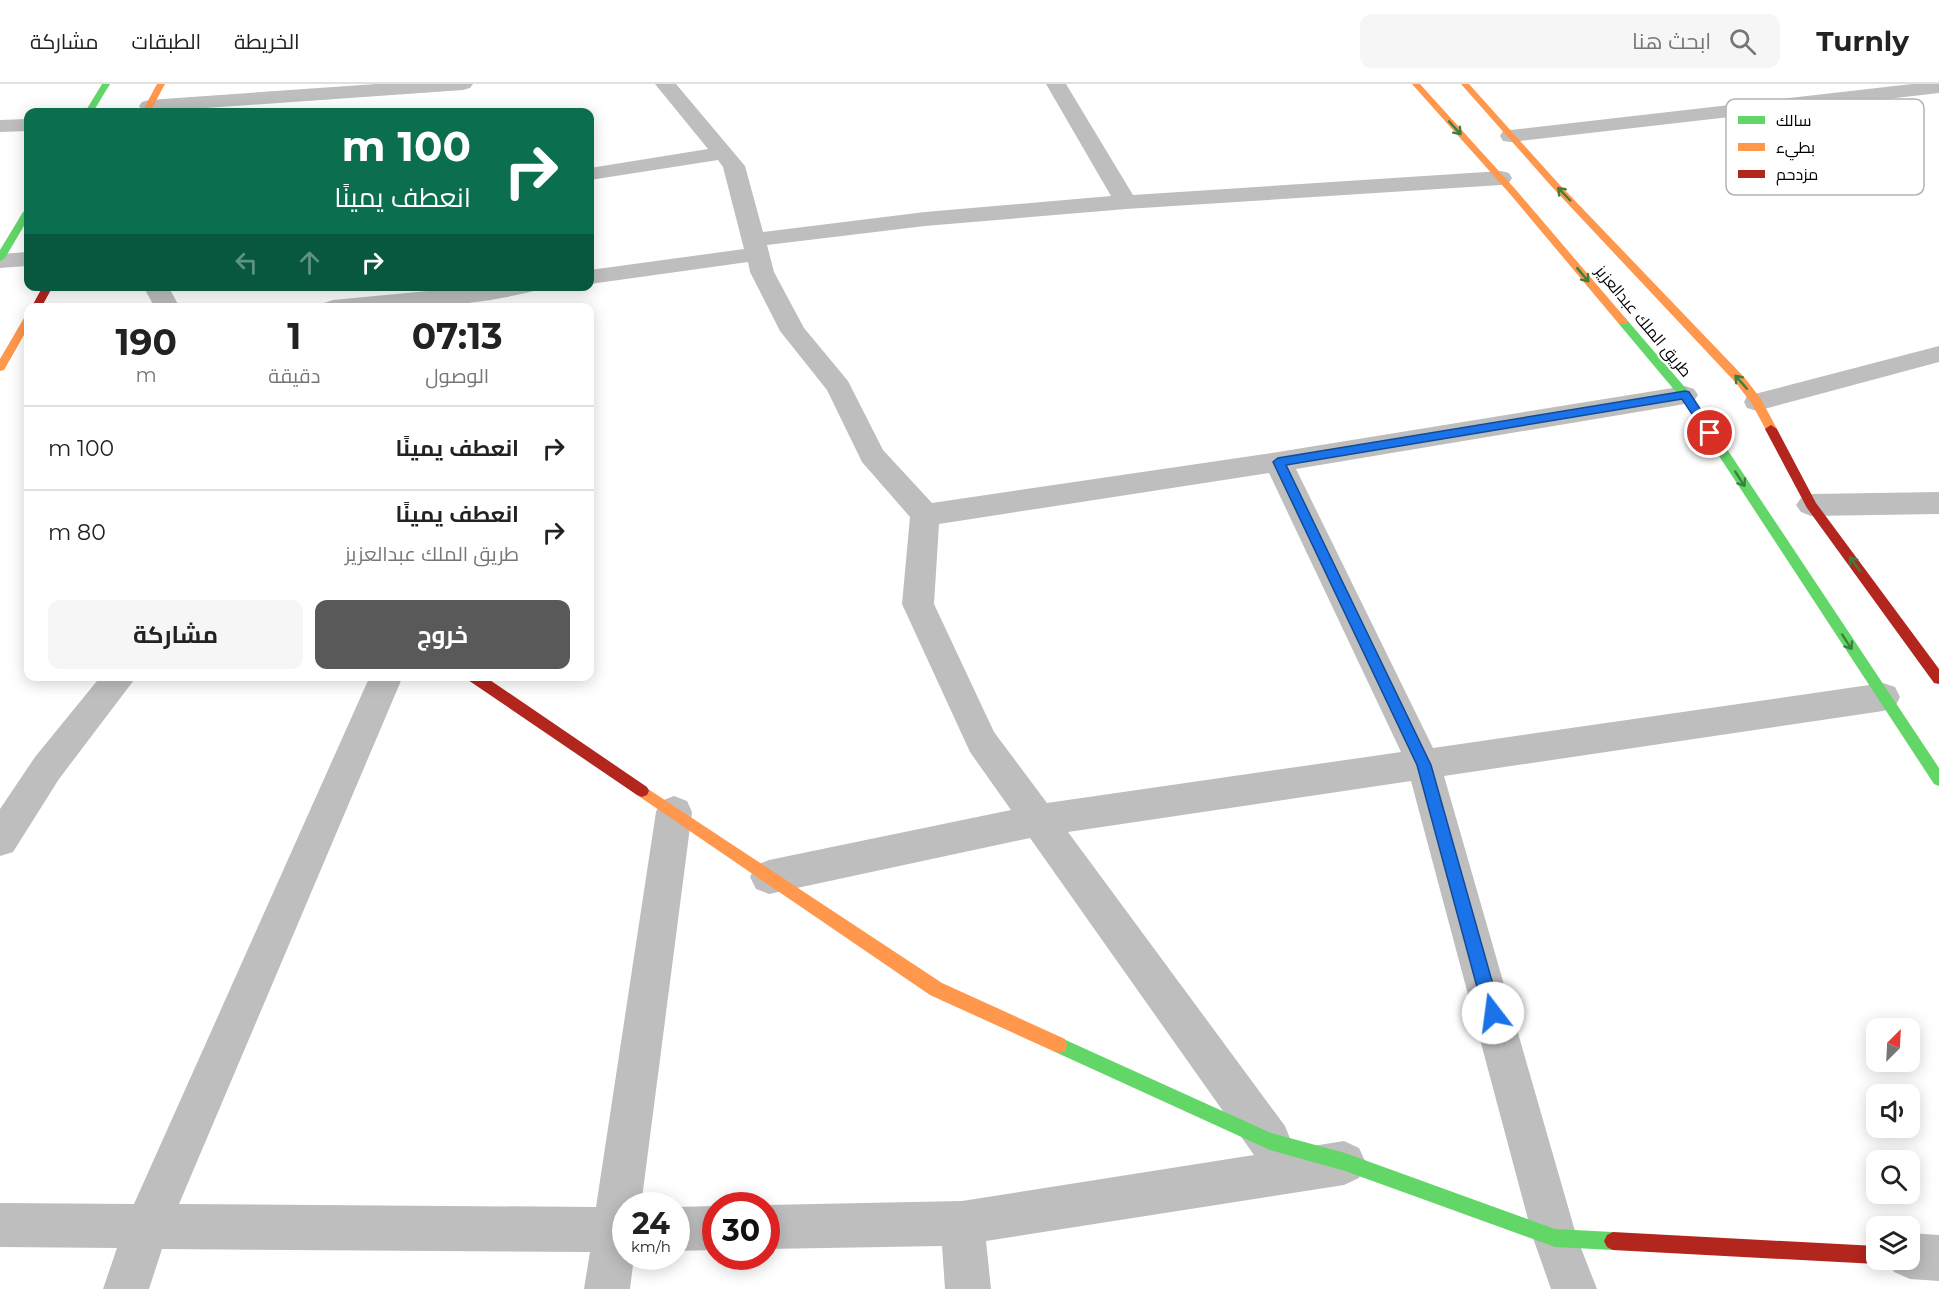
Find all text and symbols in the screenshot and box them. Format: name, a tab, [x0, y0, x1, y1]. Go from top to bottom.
search box	[1360, 14, 1780, 68]
text: Turnly	[1816, 24, 1909, 58]
icon: search	[1726, 25, 1759, 58]
text: ابحث هنا	[1632, 28, 1711, 55]
text: مشاركة	[30, 29, 99, 54]
text: الطبقات	[132, 29, 201, 54]
text: الخريطة	[234, 29, 300, 54]
legend	[1726, 99, 1924, 195]
text: سالك	[1776, 111, 1811, 130]
text: 100 m	[342, 120, 471, 172]
one-way arrow	[1448, 120, 1462, 135]
icon: right	[492, 132, 570, 210]
text: بطيء	[1776, 138, 1815, 161]
text: مزدحم	[1776, 165, 1818, 186]
text: انعطف يمينًا	[334, 181, 471, 214]
one-way arrow	[1557, 187, 1571, 202]
icon: left	[230, 246, 263, 279]
icon: ahead	[293, 246, 326, 279]
icon: right	[356, 246, 389, 279]
street label: طريق الملك عبدالعزيز	[1590, 261, 1696, 381]
one-way arrow	[1577, 267, 1590, 283]
text: 1	[287, 314, 301, 358]
text: 07:13	[412, 314, 503, 358]
text: 190	[115, 320, 177, 364]
text: m	[136, 363, 157, 387]
text: دقيقة	[268, 364, 320, 388]
text: الوصول	[425, 364, 489, 388]
one-way arrow	[1734, 375, 1748, 390]
pin	[1684, 407, 1735, 458]
icon: arrive	[1693, 416, 1726, 449]
icon: right	[537, 432, 570, 465]
text: 100 m	[48, 435, 114, 462]
text: انعطف يمينًا	[395, 435, 519, 462]
one-way arrow	[1735, 470, 1747, 487]
text: انعطف يمينًا	[395, 501, 519, 528]
icon: right	[537, 516, 570, 549]
text: 80 m	[48, 519, 106, 546]
text: طريق الملك عبدالعزيز	[345, 542, 519, 566]
one-way arrow	[1848, 557, 1861, 573]
button: مشاركة	[48, 600, 303, 669]
button: خروج	[315, 600, 570, 669]
one-way arrow	[1841, 633, 1853, 650]
position arrow	[1461, 981, 1525, 1045]
north arrow	[1866, 1018, 1920, 1072]
map controls	[1866, 1018, 1920, 1270]
button: sound	[1866, 1084, 1920, 1138]
button: search	[1866, 1150, 1920, 1204]
speed limit sign: 30	[702, 1192, 780, 1270]
text: 24	[632, 1205, 670, 1242]
button: layers	[1866, 1216, 1920, 1270]
text: km/h	[631, 1237, 671, 1256]

